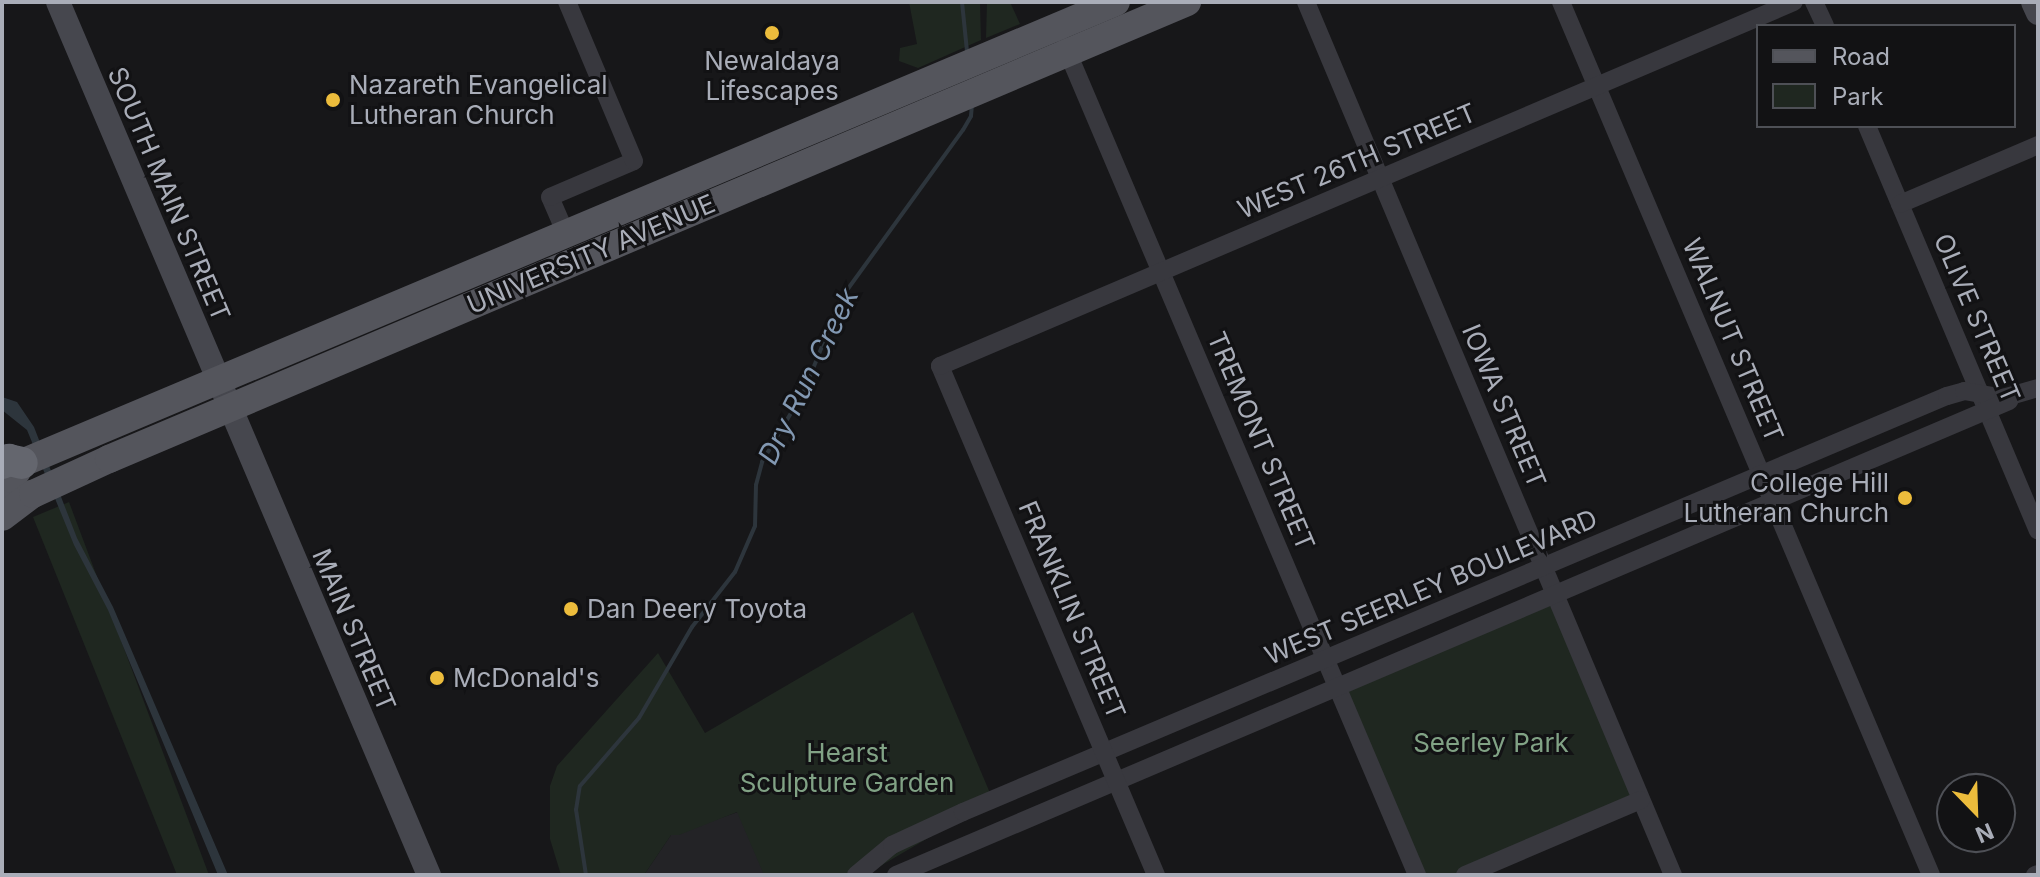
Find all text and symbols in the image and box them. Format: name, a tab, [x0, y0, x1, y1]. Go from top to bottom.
marker: Newaldaya Lifescapes	[763, 24, 781, 42]
legend	[1756, 24, 2016, 128]
text: Road	[1832, 42, 1890, 71]
place label: Newaldaya Lifescapes	[704, 45, 840, 106]
street label: SOUTH MAIN STREET	[101, 62, 237, 326]
place label: Nazareth Evangelical Lutheran Church	[349, 69, 608, 130]
text: Park	[1832, 82, 1883, 111]
marker: Nazareth Evangelical Lutheran Church	[324, 91, 342, 109]
street label: WEST 26TH STREET	[1233, 97, 1481, 225]
street label: UNIVERSITY AVENUE	[462, 188, 720, 320]
street label: OLIVE STREET	[1927, 229, 2027, 407]
street label: WALNUT STREET	[1676, 234, 1790, 446]
water label: Dry Run Creek	[751, 282, 865, 470]
street label: IOWA STREET	[1456, 320, 1552, 492]
street label: TREMONT STREET	[1201, 327, 1321, 555]
place label: College Hill Lutheran Church	[1684, 467, 1889, 528]
marker: College Hill Lutheran Church	[1896, 489, 1914, 507]
street label: FRANKLIN STREET	[1012, 496, 1132, 724]
street label: WEST SEERLEY BOULEVARD	[1260, 503, 1602, 671]
street label: MAIN STREET	[306, 544, 402, 716]
place label: Dan Deery Toyota	[587, 593, 807, 625]
marker: Dan Deery Toyota	[562, 600, 580, 618]
place label: McDonald's	[453, 662, 599, 694]
marker: McDonald's	[428, 669, 446, 687]
park label: Seerley Park	[1413, 727, 1569, 759]
park label: Hearst Sculpture Garden	[740, 737, 954, 798]
north arrow	[1936, 773, 2016, 853]
text: N	[1972, 818, 1997, 848]

